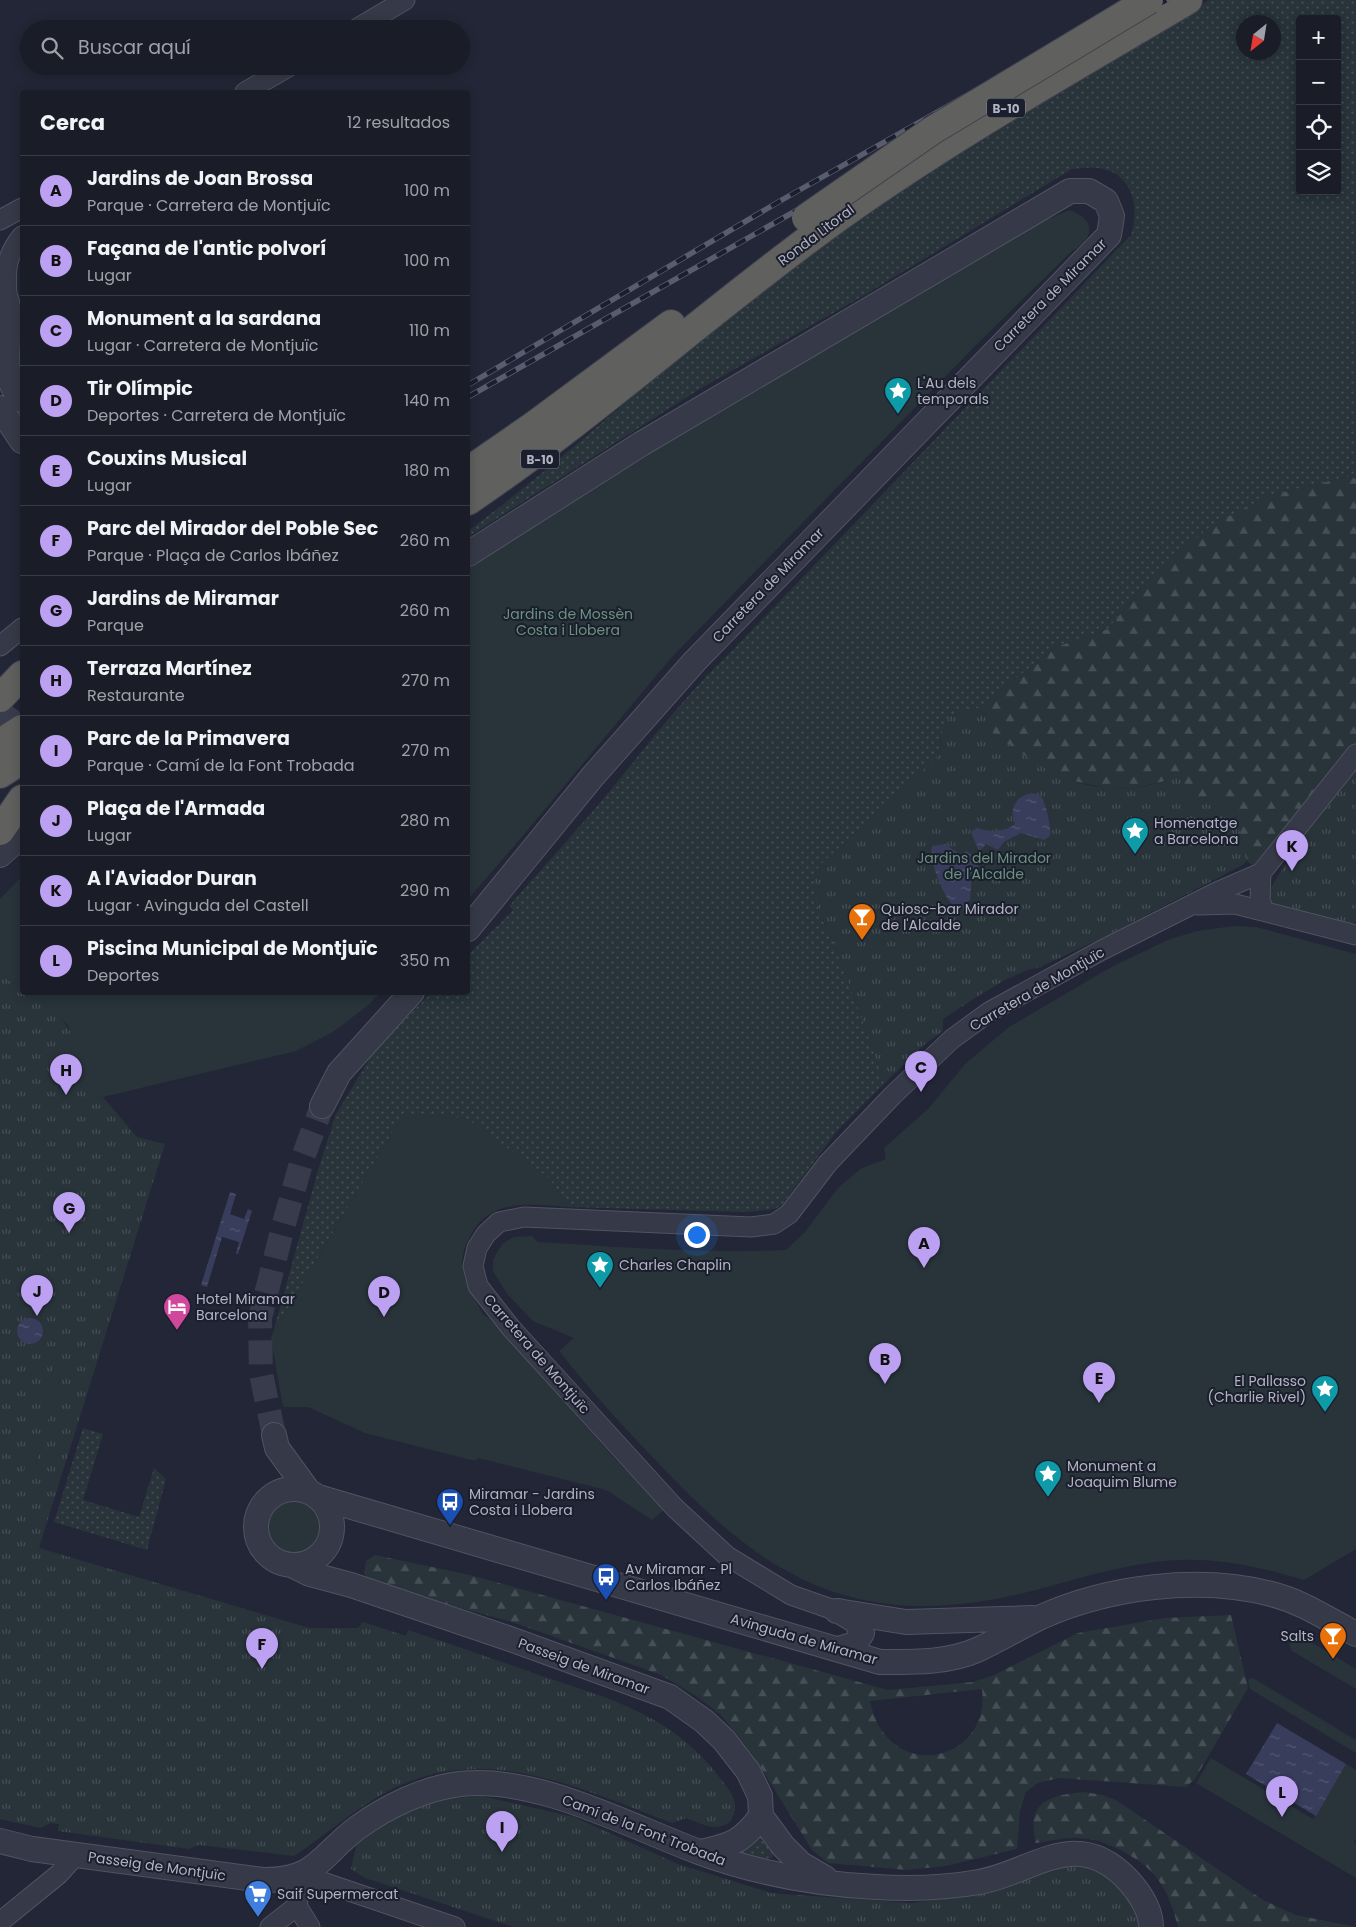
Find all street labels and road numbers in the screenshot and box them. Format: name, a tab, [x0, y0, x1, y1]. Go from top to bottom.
road number: B-10	[987, 99, 1025, 118]
street label: Ronda Litoral	[774, 200, 858, 270]
street label: Carretera de Miramar	[989, 234, 1111, 356]
road number: B-10	[521, 449, 559, 468]
street label: Carretera de Miramar	[708, 523, 828, 647]
street label: Carretera de Montjuïc	[966, 942, 1108, 1036]
street label: Carretera de Montjuïc	[479, 1290, 595, 1418]
street label: Avinguda de Miramar	[728, 1608, 880, 1670]
street label: Passeig de Miramar	[515, 1633, 653, 1699]
street label: Camí de la Font Trobada	[559, 1790, 729, 1870]
street label: Passeig de Montjuïc	[87, 1846, 227, 1886]

